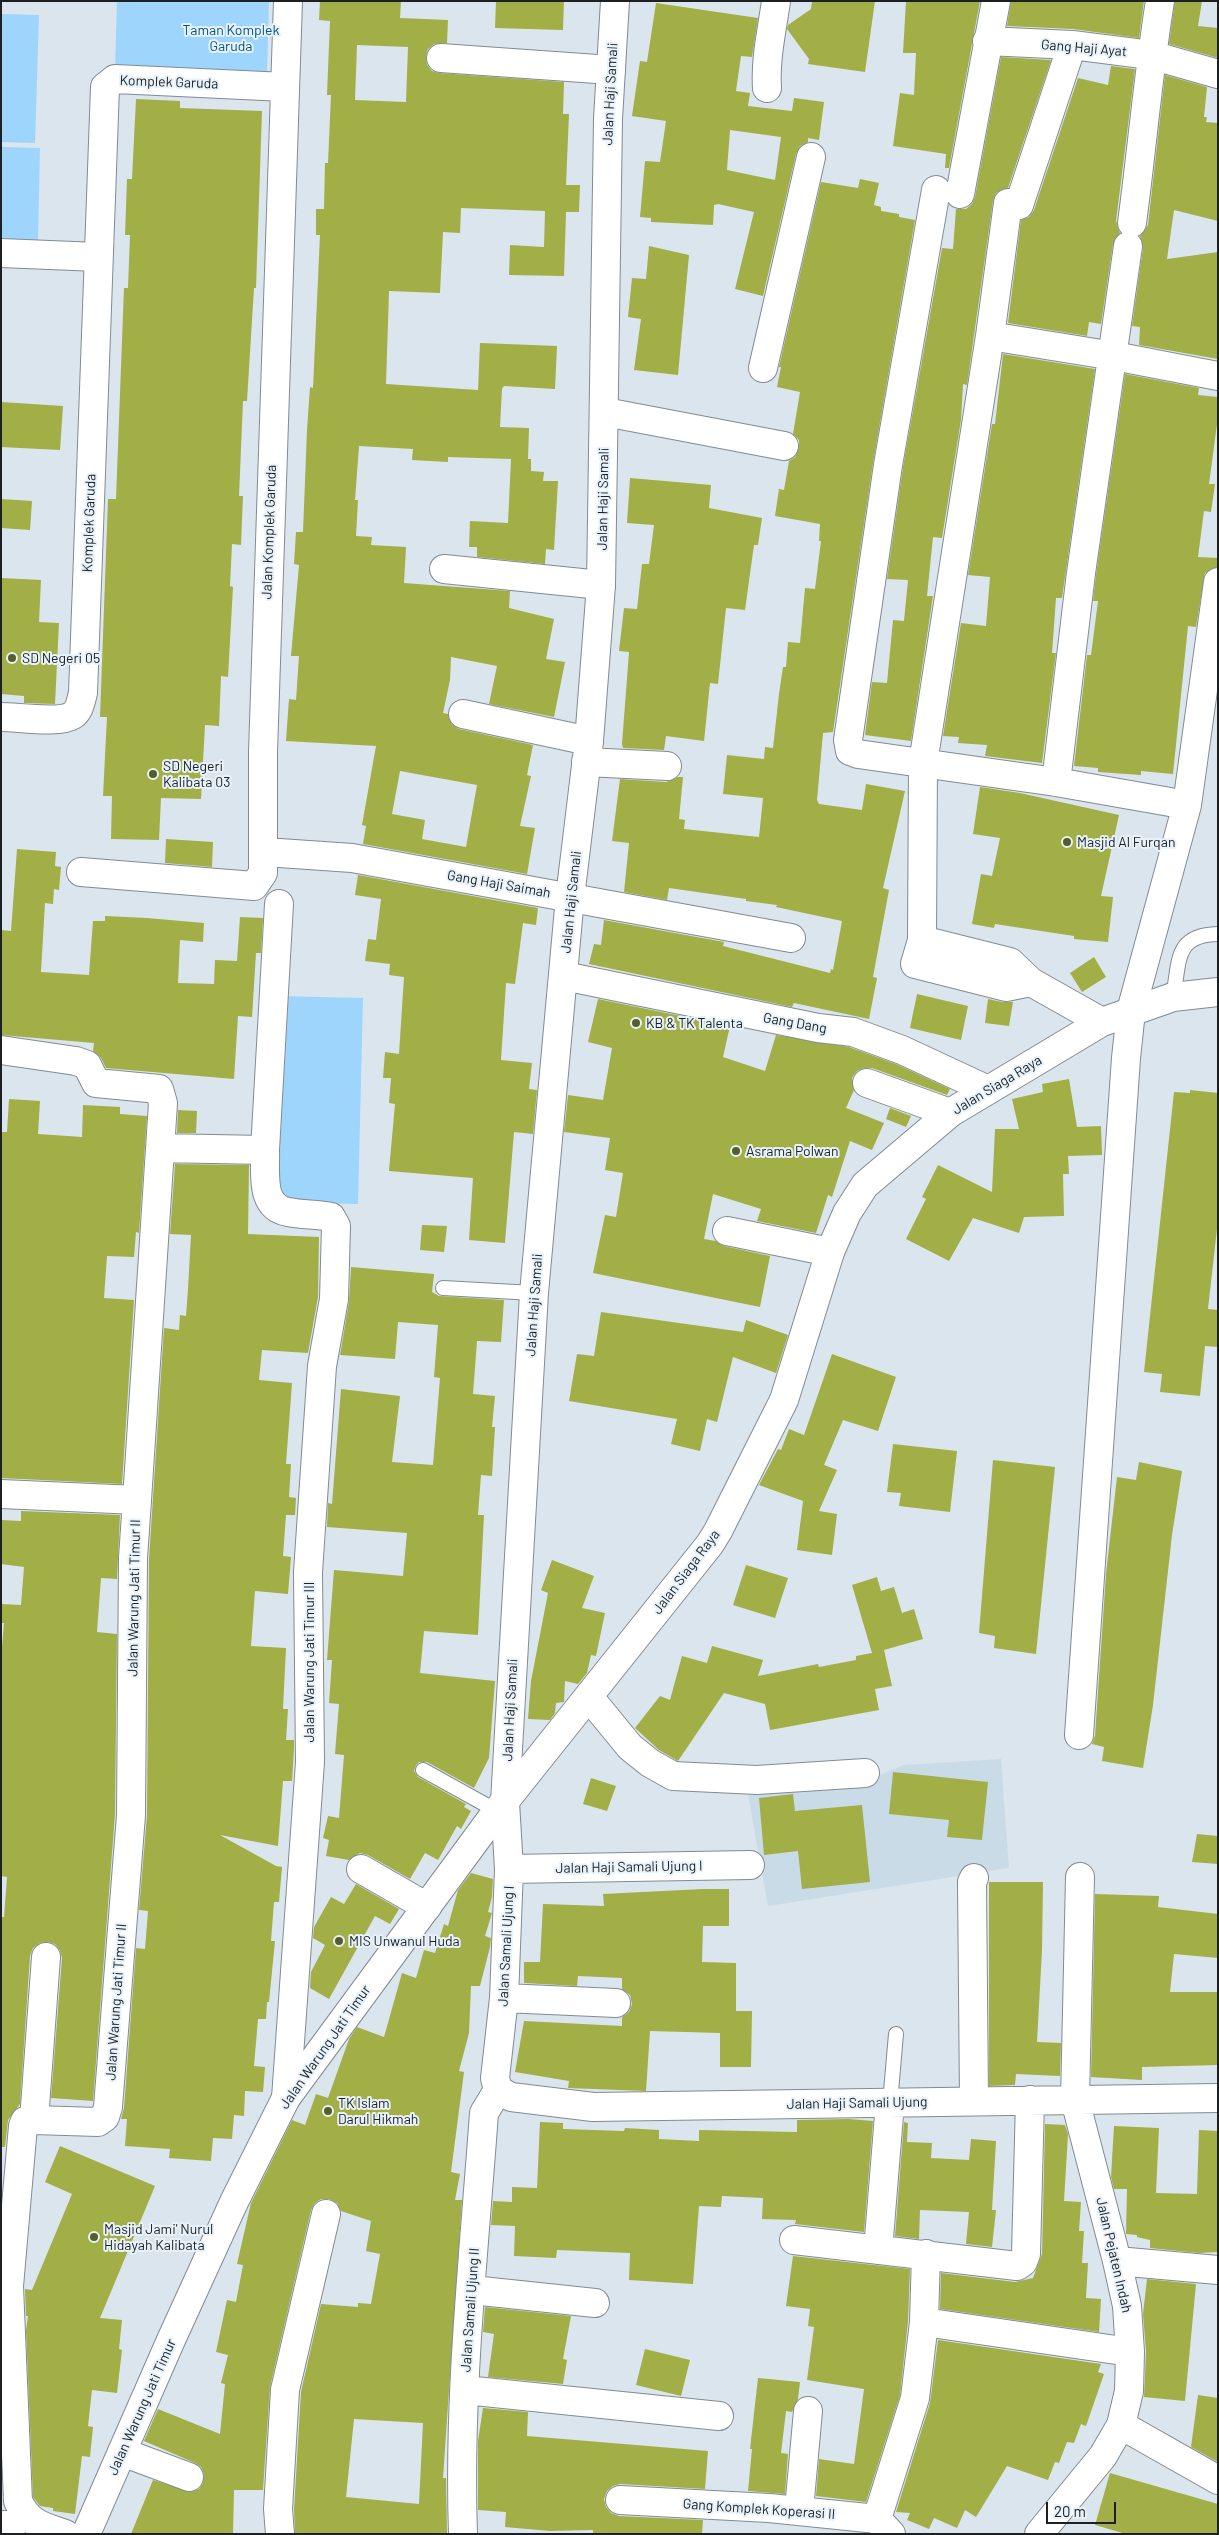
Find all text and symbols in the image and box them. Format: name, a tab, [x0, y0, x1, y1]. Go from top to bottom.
park label: Taman Komplek Garuda	[183, 22, 279, 54]
street label: Gang Haji Ayat	[1040, 36, 1128, 60]
street label: Jalan Haji Samali	[599, 42, 621, 146]
street label: Komplek Garuda	[119, 72, 219, 92]
street label: Jalan Haji Samali	[594, 447, 612, 551]
street label: Jalan Komplek Garuda	[258, 464, 280, 600]
street label: Komplek Garuda	[79, 473, 99, 573]
place label: SD Negeri 05	[22, 650, 100, 666]
marker: SD Negeri 05	[6, 652, 18, 664]
place label: SD Negeri Kalibata 03	[163, 758, 230, 790]
marker: SD Negeri Kalibata 03	[147, 768, 159, 780]
place label: Masjid Al Furqan	[1077, 834, 1175, 850]
marker: Masjid Al Furqan	[1061, 836, 1073, 848]
street label: Jalan Haji Samali	[557, 850, 585, 954]
street label: Gang Haji Saimah	[446, 867, 552, 901]
street label: Gang Dang	[762, 1009, 828, 1037]
place label: KB & TK Talenta	[646, 1015, 743, 1031]
marker: KB & TK Talenta	[630, 1017, 642, 1029]
street label: Jalan Siaga Raya	[949, 1052, 1045, 1118]
place label: Asrama Polwan	[746, 1143, 839, 1159]
marker: Asrama Polwan	[730, 1145, 742, 1157]
street label: Jalan Haji Samali	[522, 1253, 546, 1357]
street label: Jalan Warung Jati Timur II	[124, 1519, 144, 1677]
street label: Jalan Siaga Raya	[649, 1526, 723, 1618]
street label: Jalan Warung Jati Timur III	[301, 1582, 317, 1742]
street label: Jalan Haji Samali	[499, 1658, 521, 1762]
street label: Jalan Haji Samali Ujung I	[555, 1857, 703, 1877]
street label: Jalan Samali Ujung I	[494, 1885, 518, 2007]
street label: Jalan Warung Jati Timur II	[102, 1923, 130, 2081]
place label: MIS Unwanul Huda	[349, 1933, 460, 1949]
marker: MIS Unwanul Huda	[333, 1935, 345, 1947]
street label: Jalan Warung Jati Timur	[276, 1982, 374, 2112]
street label: Jalan Haji Samali Ujung	[787, 2093, 927, 2113]
place label: TK Islam Darul Hikmah	[338, 2095, 418, 2128]
marker: TK Islam Darul Hikmah	[322, 2105, 334, 2117]
street label: Jalan Pejaten Indah	[1093, 2196, 1135, 2314]
place label: Masjid Jami' Nurul Hidayah Kalibata	[104, 2221, 213, 2254]
marker: Masjid Jami' Nurul Hidayah Kalibata	[88, 2231, 100, 2243]
street label: Jalan Samali Ujung II	[457, 2247, 483, 2373]
street label: Jalan Warung Jati Timur	[104, 2336, 180, 2478]
scale bar	[1049, 2492, 1119, 2524]
street label: Gang Komplek Koperasi II	[682, 2495, 836, 2523]
text: 20 m	[1054, 2502, 1086, 2520]

